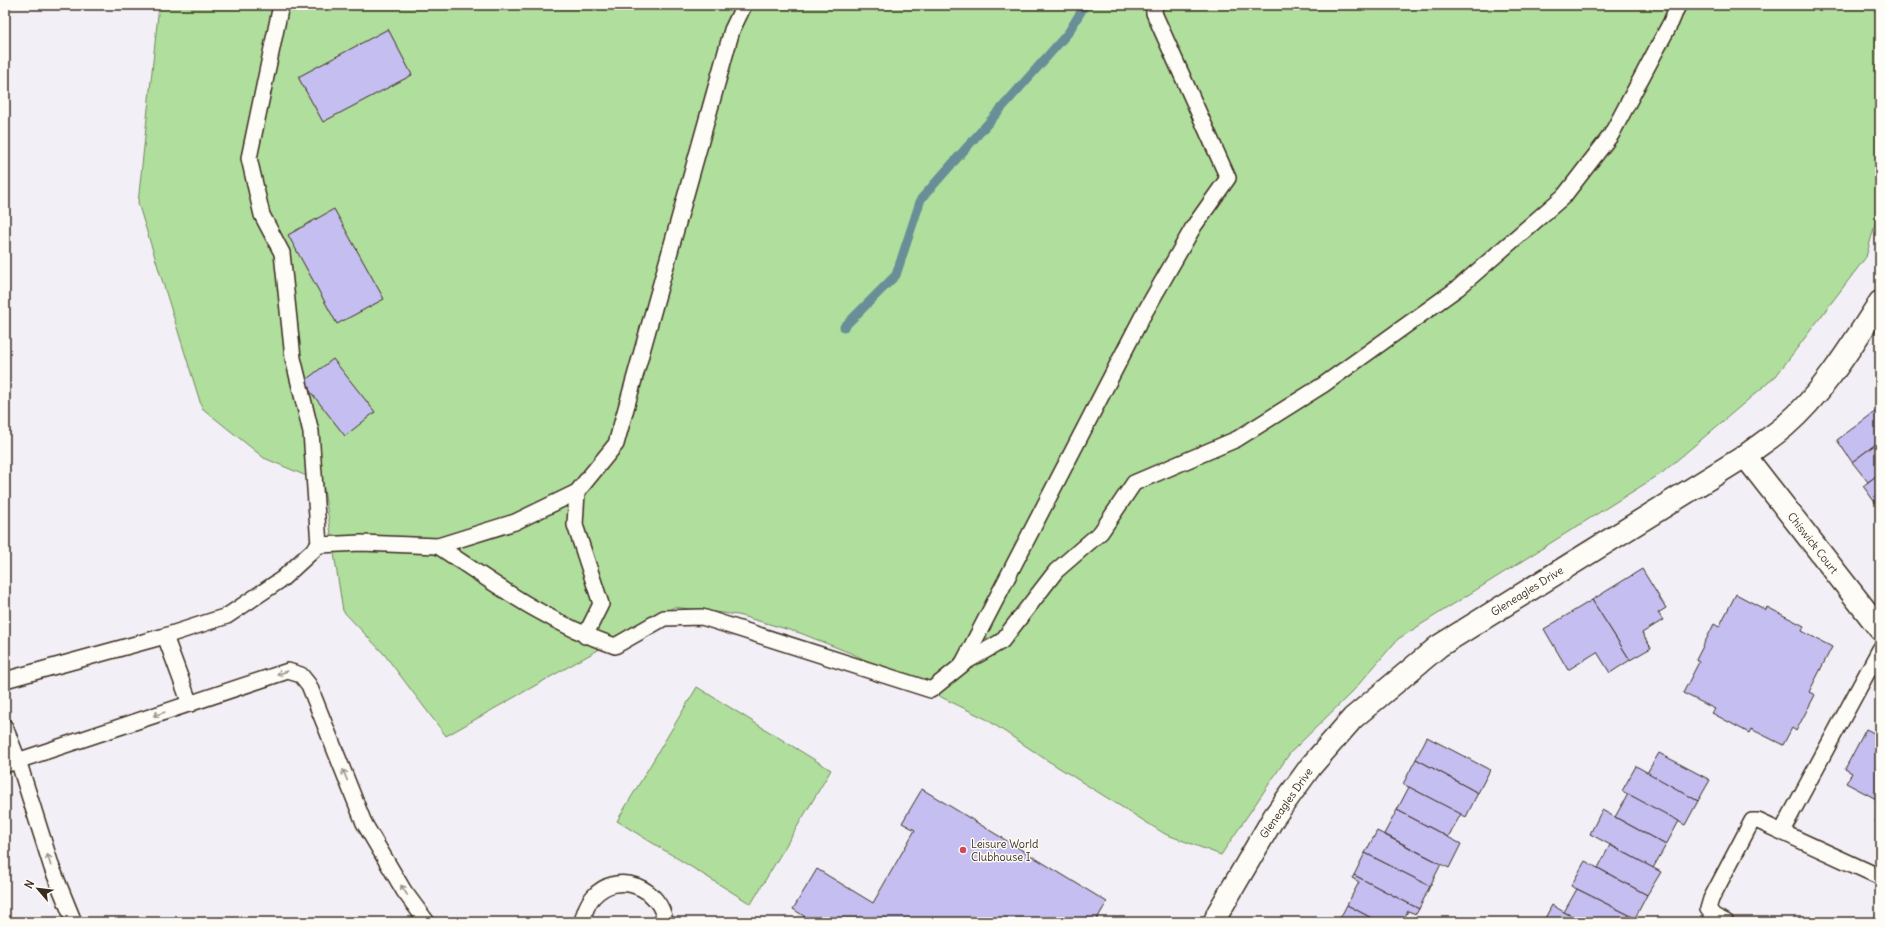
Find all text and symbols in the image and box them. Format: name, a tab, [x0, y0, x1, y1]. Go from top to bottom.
street label: Chiswick Court	[1785, 510, 1841, 577]
street label: Gleneagles Drive	[1488, 563, 1566, 619]
one-way arrow	[276, 670, 289, 677]
one-way arrow	[152, 711, 165, 718]
street label: Gleneagles Drive	[1256, 765, 1316, 841]
one-way arrow	[341, 770, 349, 782]
place label: Leisure World Clubhouse I	[971, 837, 1039, 864]
marker: Leisure World Clubhouse I	[958, 845, 968, 855]
one-way arrow	[45, 854, 52, 867]
north arrow	[18, 869, 58, 909]
text: N	[21, 878, 37, 891]
one-way arrow	[400, 885, 409, 896]

